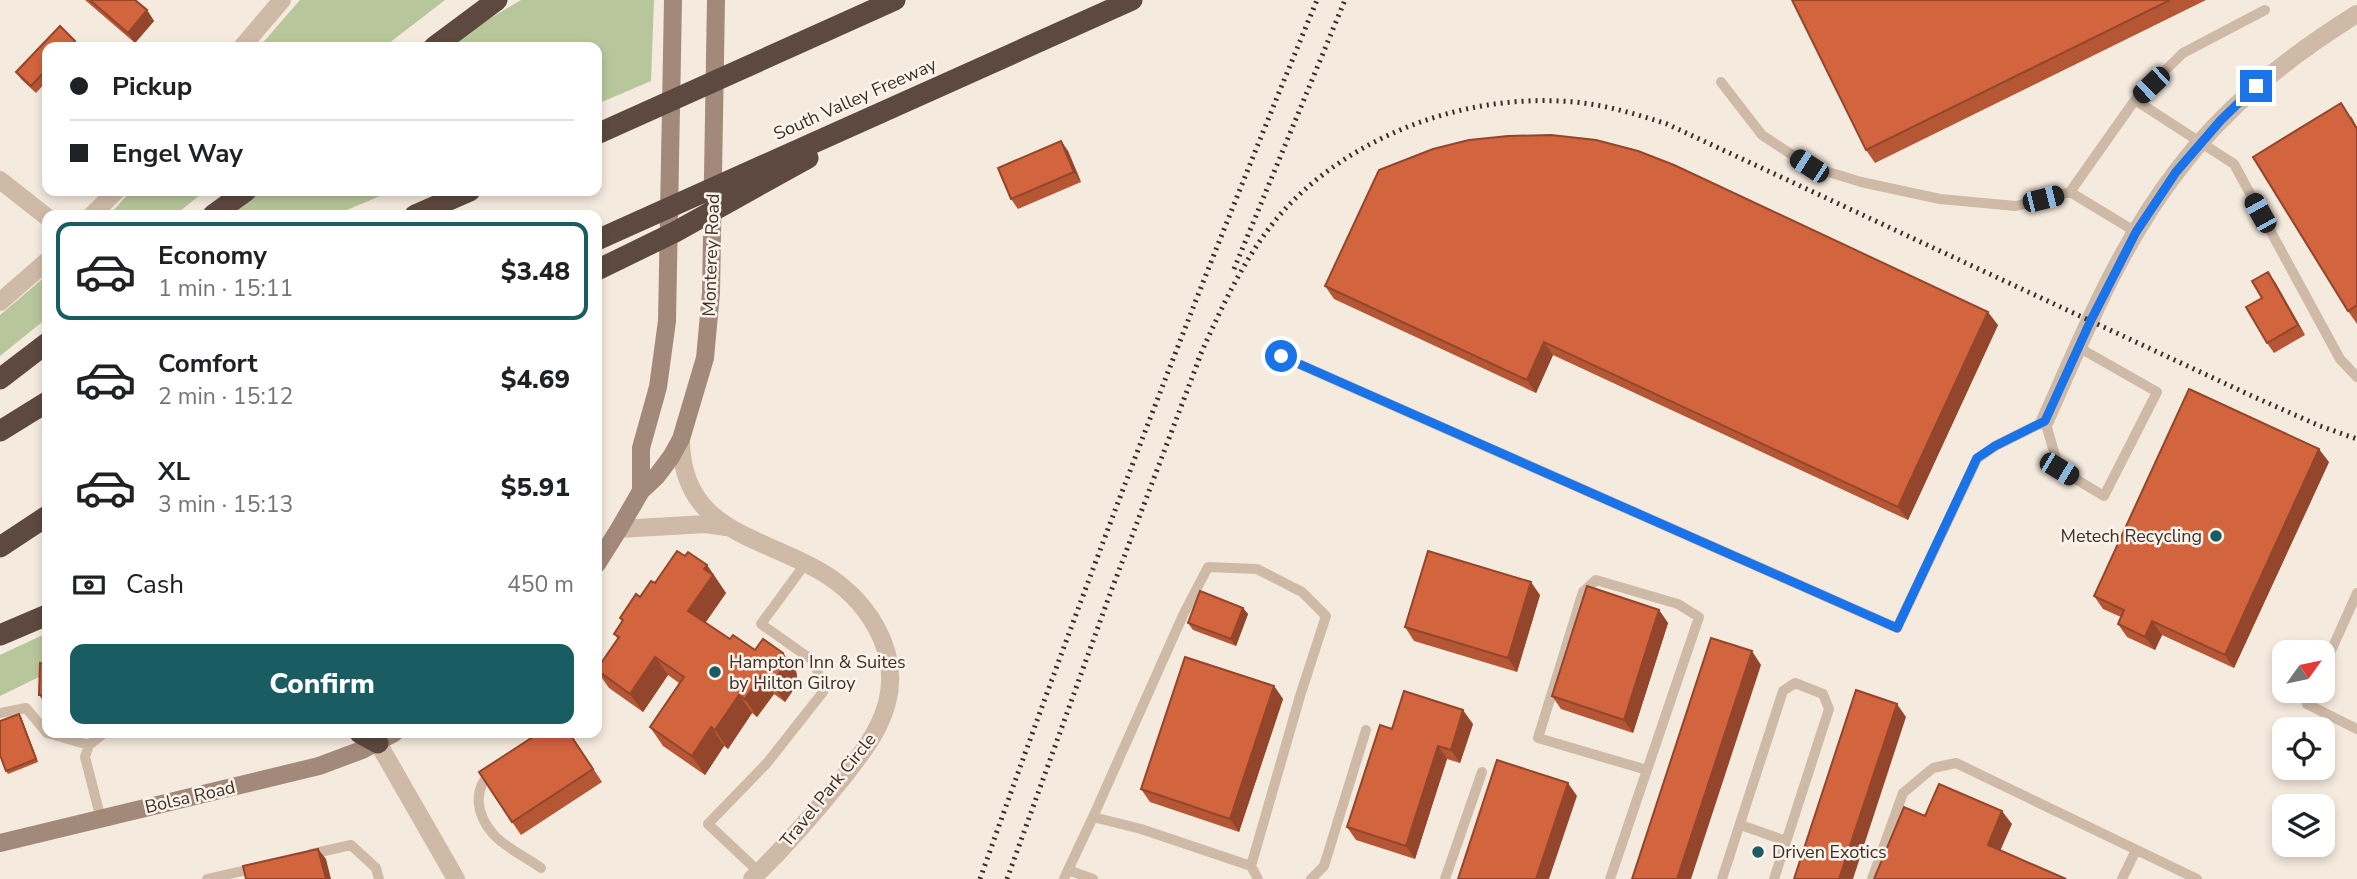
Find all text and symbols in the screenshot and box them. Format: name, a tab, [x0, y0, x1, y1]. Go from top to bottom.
street label: South Valley Freeway	[770, 52, 941, 146]
car	[2129, 63, 2174, 107]
text: Pickup	[112, 69, 192, 104]
route end	[2240, 70, 2272, 102]
text: Engel Way	[112, 136, 243, 171]
car	[1786, 146, 1833, 186]
car	[2021, 184, 2066, 214]
car	[2241, 190, 2280, 236]
street label: Monterey Road	[697, 193, 725, 317]
text: Economy	[158, 238, 267, 273]
icon: car	[74, 240, 137, 303]
text: $3.48	[501, 254, 570, 289]
text: 1 min · 15:11	[158, 273, 293, 304]
route start	[1265, 340, 1297, 372]
text: Comfort	[158, 346, 258, 381]
icon: car	[74, 348, 137, 411]
text: $4.69	[501, 362, 570, 397]
text: 2 min · 15:12	[158, 381, 293, 412]
car	[2036, 449, 2083, 489]
text: XL	[158, 454, 190, 489]
icon: car	[74, 456, 137, 519]
text: $5.91	[501, 470, 570, 505]
text: 3 min · 15:13	[158, 489, 293, 520]
place label: Metech Recycling	[2061, 524, 2202, 548]
marker: Metech Recycling	[2208, 528, 2224, 544]
icon: cash	[70, 566, 108, 604]
text: Cash	[126, 567, 184, 602]
text: 450 m	[507, 569, 574, 600]
north arrow	[2272, 640, 2334, 704]
map controls	[2272, 640, 2335, 857]
button: Confirm	[70, 644, 574, 724]
place label: Hampton Inn & Suites by Hilton Gilroy	[729, 650, 906, 695]
marker: Hampton Inn & Suites by Hilton Gilroy	[707, 664, 723, 680]
button: locate	[2272, 717, 2335, 780]
street label: Travel Park Circle	[775, 728, 881, 852]
street label: Bolsa Road	[142, 775, 238, 819]
button: layers	[2272, 794, 2335, 857]
place label: Driven Exotics	[1772, 840, 1887, 864]
marker: Driven Exotics	[1750, 844, 1766, 860]

